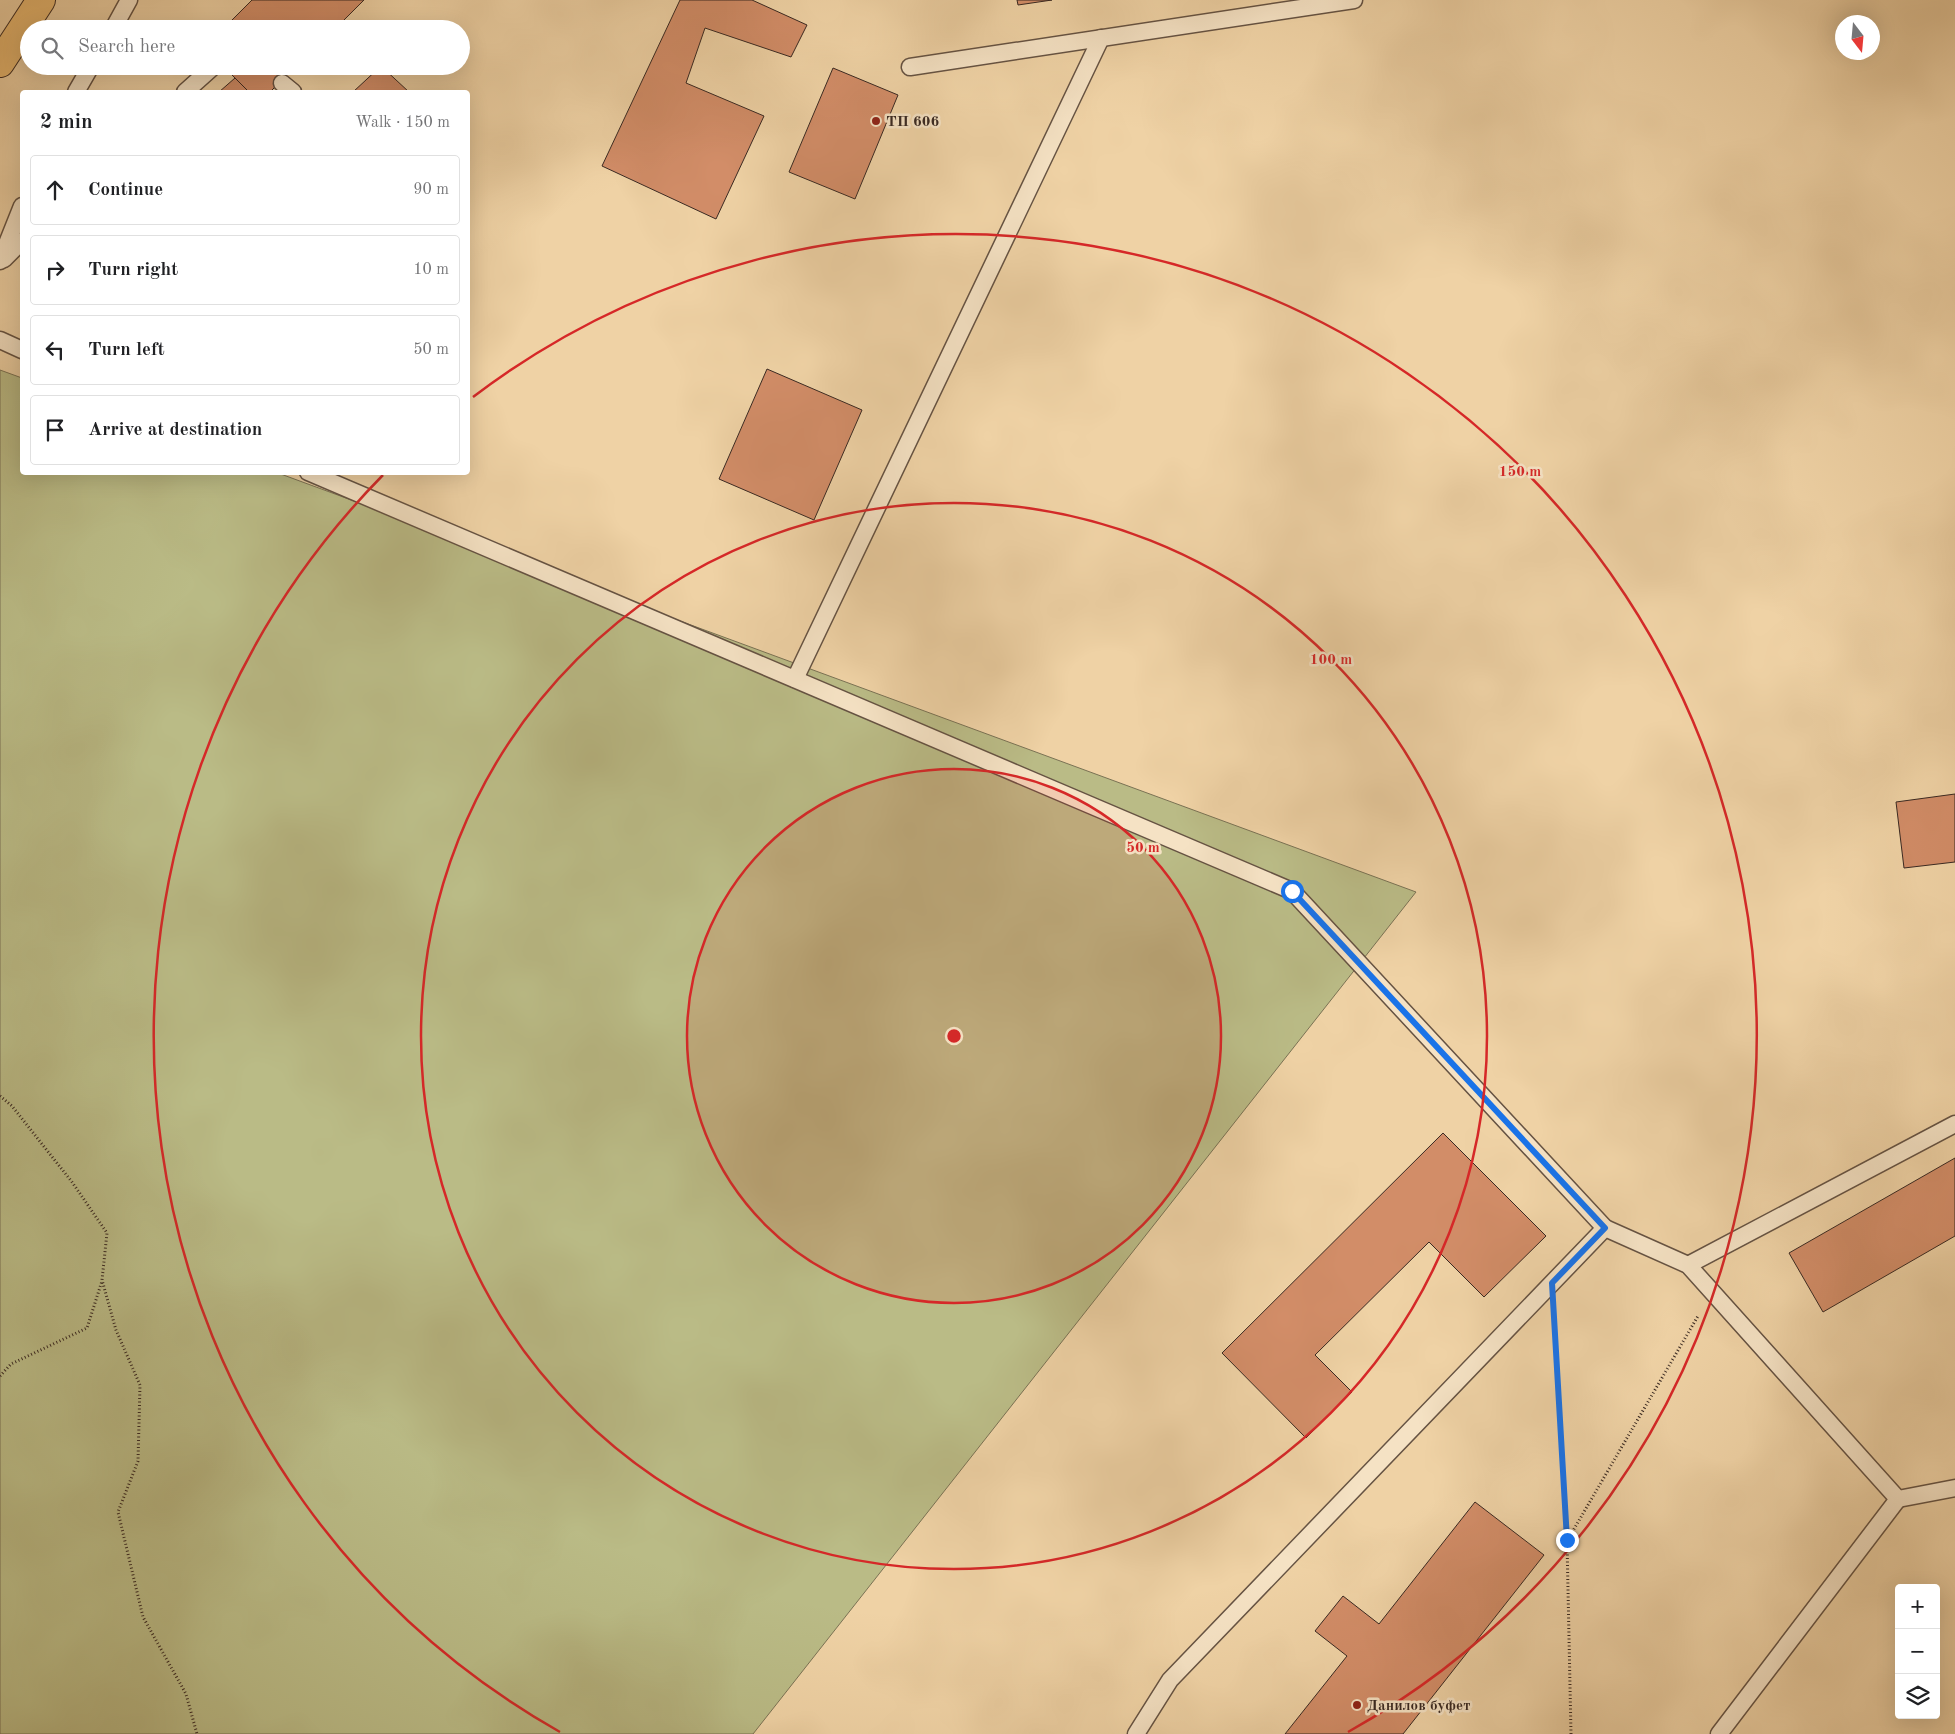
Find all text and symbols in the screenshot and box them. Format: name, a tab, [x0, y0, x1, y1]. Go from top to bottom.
north arrow	[1835, 15, 1880, 60]
search box	[20, 20, 470, 75]
icon: search	[38, 34, 66, 62]
text: Search here	[78, 38, 175, 57]
text: 2 min	[40, 112, 93, 133]
text: Walk · 150 m	[355, 115, 450, 131]
marker: ТП 606	[870, 115, 882, 127]
place label: ТП 606	[886, 115, 940, 130]
icon: ahead	[41, 176, 69, 204]
text: Continue	[88, 181, 163, 200]
text: 90 m	[413, 182, 449, 198]
icon: right	[41, 256, 69, 284]
text: Turn right	[88, 261, 178, 280]
text: 10 m	[413, 262, 449, 278]
icon: left	[41, 336, 69, 364]
text: Turn left	[88, 341, 165, 360]
text: 50 m	[413, 342, 449, 358]
icon: arrive	[41, 416, 69, 444]
text: Arrive at destination	[88, 421, 262, 440]
text: 150 m	[1499, 465, 1541, 480]
text: 100 m	[1310, 653, 1352, 668]
text: 50 m	[1126, 841, 1160, 856]
route start	[1281, 880, 1304, 903]
centre of rings	[945, 1027, 963, 1045]
route end	[1556, 1529, 1579, 1552]
map controls	[1895, 1584, 1940, 1719]
button: +	[1895, 1584, 1940, 1629]
button: −	[1895, 1629, 1940, 1674]
button: layers	[1895, 1674, 1940, 1719]
marker: Данилов буфет	[1351, 1699, 1363, 1711]
place label: Данилов буфет	[1367, 1699, 1470, 1714]

